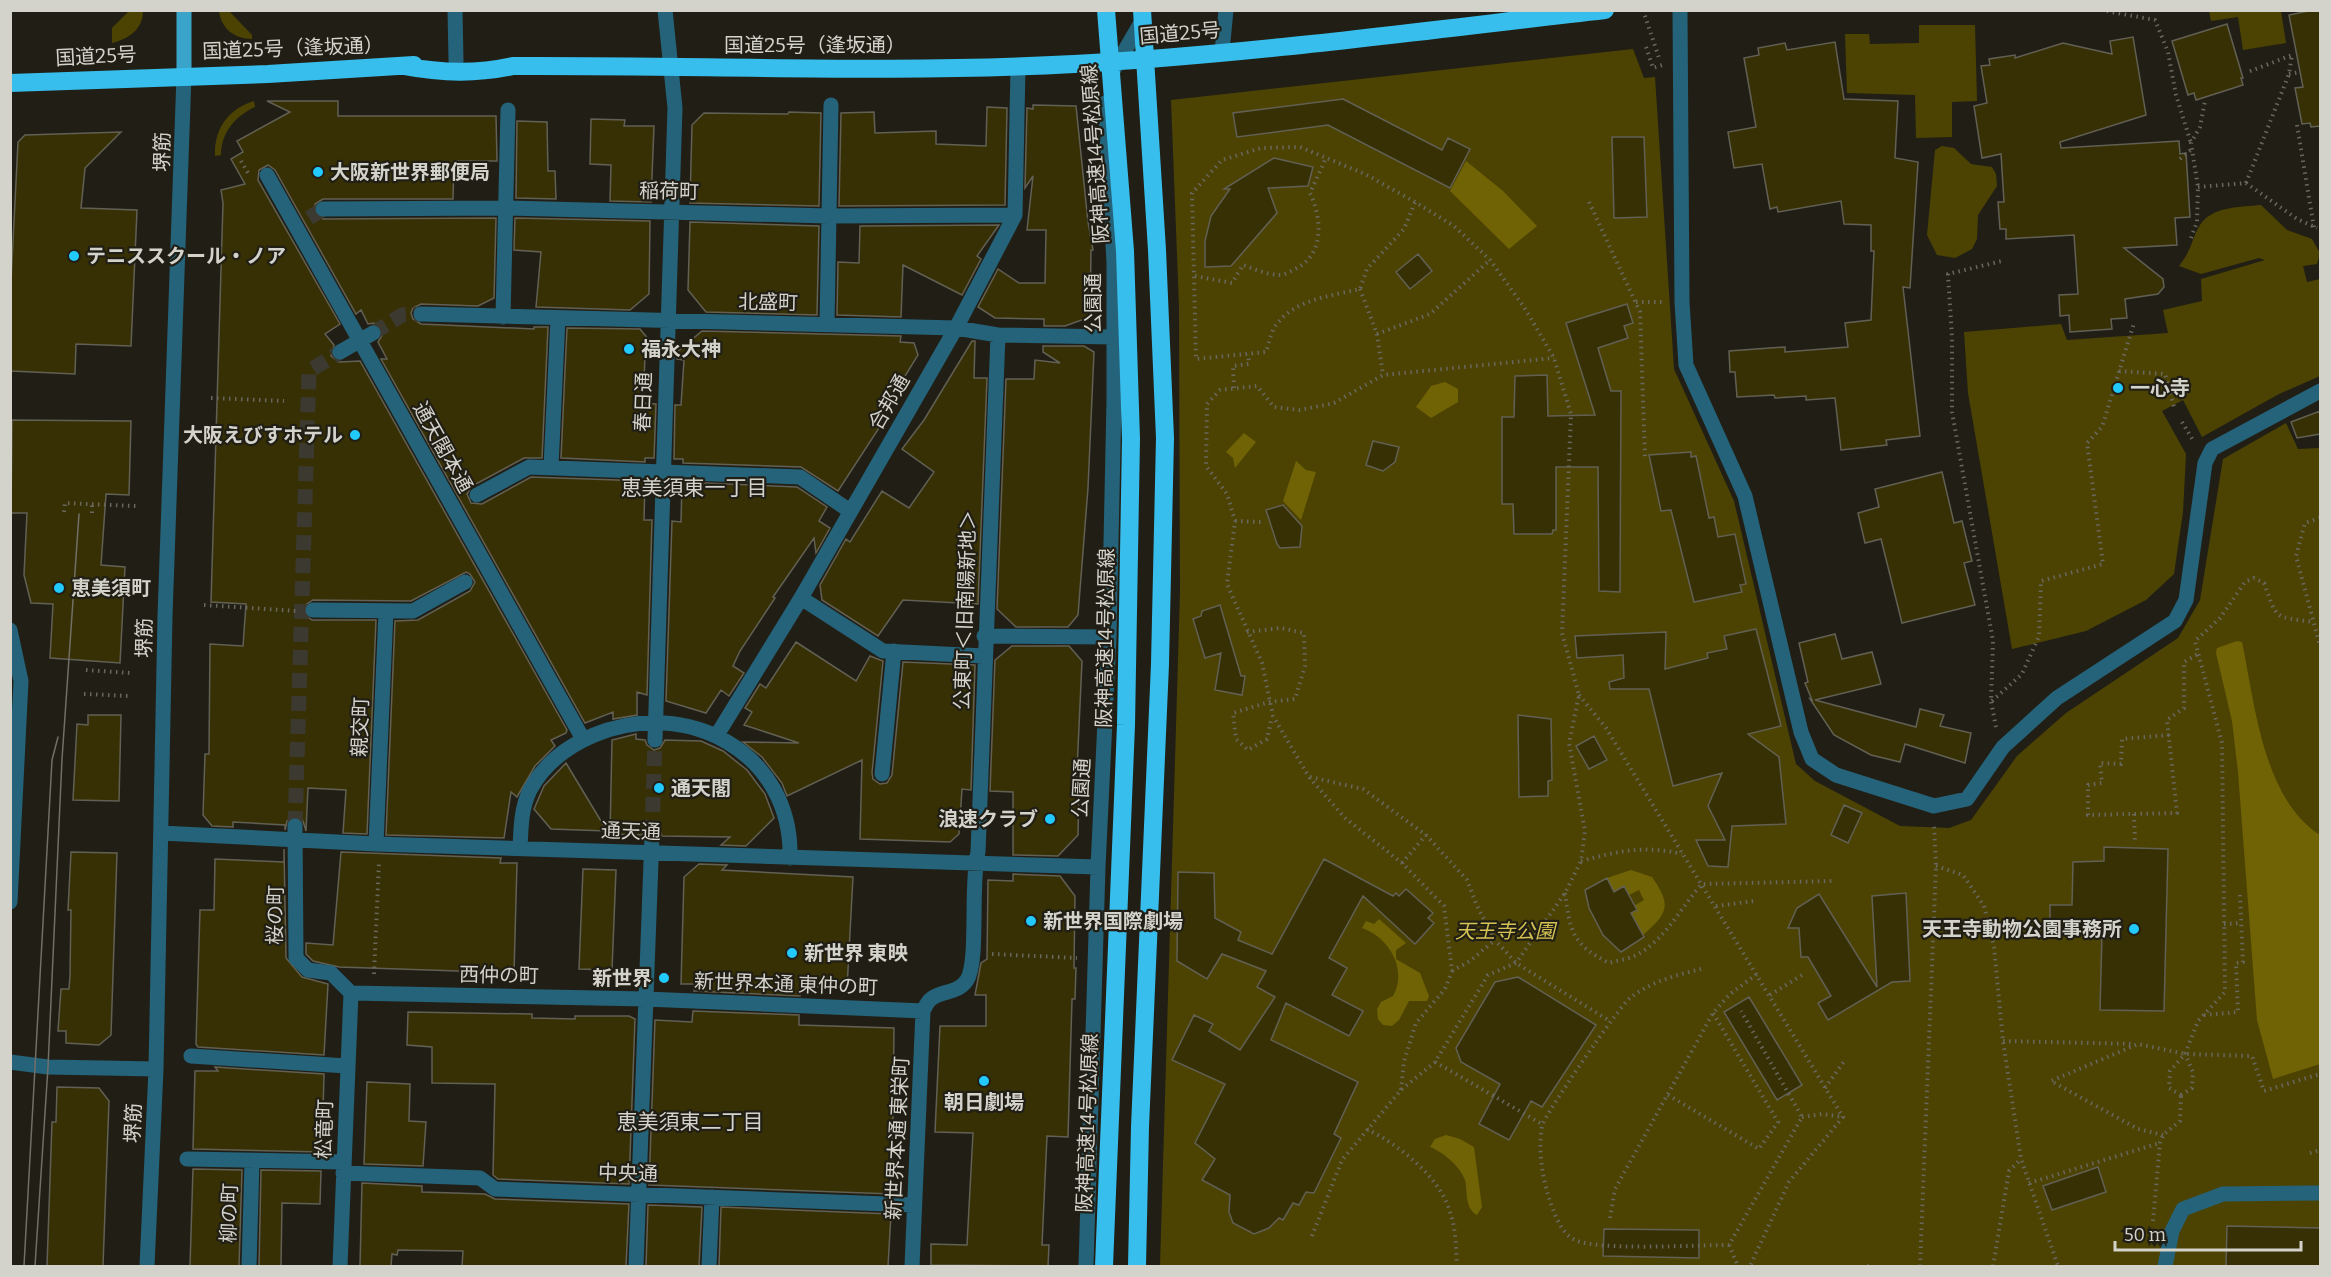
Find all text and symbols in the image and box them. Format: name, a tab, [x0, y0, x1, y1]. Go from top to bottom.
street label: 国道25号	[1138, 17, 1222, 49]
street label: 国道25号（逢坂通）	[202, 33, 384, 63]
street label: 国道25号（逢坂通）	[724, 33, 906, 57]
street label: 国道25号	[55, 42, 137, 70]
street label: 阪神高速14号松原線	[1077, 63, 1113, 245]
street label: 堺筋	[150, 132, 174, 172]
place label: 大阪新世界郵便局	[330, 160, 490, 184]
marker: 大阪新世界郵便局	[311, 165, 325, 179]
street label: 稲荷町	[639, 178, 699, 204]
place label: テニススクール・ノア	[86, 244, 286, 268]
marker: テニススクール・ノア	[67, 249, 81, 263]
street label: 公園通	[1081, 273, 1105, 333]
street label: 北盛町	[738, 289, 798, 315]
place label: 福永大神	[641, 337, 721, 361]
marker: 福永大神	[622, 342, 636, 356]
street label: 合邦通	[864, 370, 914, 434]
street label: 春日通	[630, 372, 656, 432]
place label: 一心寺	[2130, 376, 2190, 400]
marker: 一心寺	[2111, 381, 2125, 395]
street label: 通天閣本通	[408, 397, 478, 497]
place label: 大阪えびすホテル	[183, 423, 343, 447]
marker: 大阪えびすホテル	[348, 428, 362, 442]
district label: 恵美須東一丁目	[621, 475, 768, 501]
street label: 公東町＜旧南陽新地＞	[950, 510, 980, 710]
street label: 阪神高速14号松原線	[1091, 548, 1119, 728]
place label: 恵美須町	[71, 576, 151, 600]
marker: 恵美須町	[52, 581, 66, 595]
street label: 堺筋	[132, 618, 156, 658]
street label: 親交町	[347, 697, 373, 757]
street label: 公園通	[1067, 757, 1095, 819]
place label: 通天閣	[671, 776, 731, 800]
marker: 通天閣	[652, 781, 666, 795]
place label: 浪速クラブ	[938, 807, 1038, 831]
marker: 浪速クラブ	[1043, 812, 1057, 826]
street label: 通天通	[601, 818, 661, 844]
street label: 桜の町	[262, 885, 288, 945]
place label: 新世界国際劇場	[1043, 909, 1183, 933]
marker: 新世界国際劇場	[1024, 914, 1038, 928]
place label: 天王寺動物公園事務所	[1922, 917, 2122, 941]
park label: 天王寺公園	[1455, 919, 1558, 943]
marker: 天王寺動物公園事務所	[2127, 922, 2141, 936]
place label: 新世界 東映	[804, 941, 909, 965]
marker: 新世界 東映	[785, 946, 799, 960]
street label: 西仲の町	[459, 962, 539, 988]
place label: 新世界	[592, 966, 652, 990]
street label: 新世界本通 東仲の町	[694, 969, 878, 999]
marker: 新世界	[657, 971, 671, 985]
street label: 阪神高速14号松原線	[1072, 1033, 1102, 1213]
street label: 新世界本通 東栄町	[881, 1055, 913, 1221]
marker: 朝日劇場	[977, 1074, 991, 1088]
place label: 朝日劇場	[944, 1090, 1024, 1114]
street label: 松竜町	[311, 1099, 337, 1159]
street label: 堺筋	[120, 1103, 146, 1143]
district label: 恵美須東二丁目	[617, 1109, 764, 1135]
street label: 中央通	[598, 1160, 658, 1186]
street label: 柳の町	[216, 1183, 242, 1243]
scale bar	[2115, 1214, 2301, 1252]
text: 50 m	[2124, 1224, 2166, 1246]

